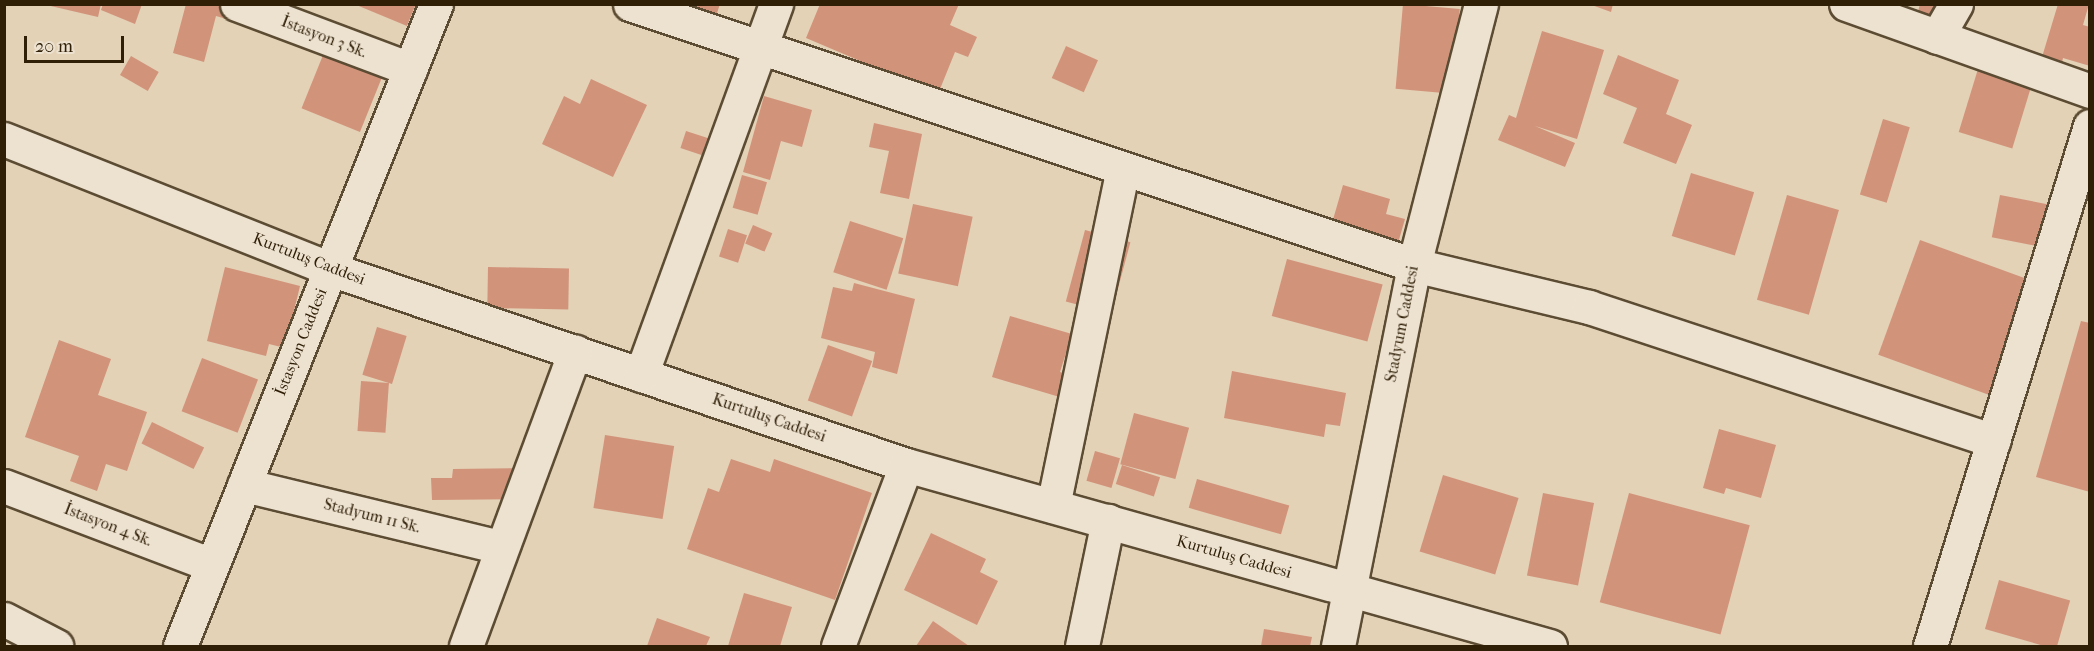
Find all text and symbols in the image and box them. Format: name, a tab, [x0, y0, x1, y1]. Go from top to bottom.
street label: İstasyon 3 Sk.	[279, 12, 369, 62]
scale bar	[27, 24, 128, 62]
text: 20 m	[35, 36, 73, 57]
street label: Kurtuluş Caddesi	[250, 229, 368, 289]
street label: Stadyum Caddesi	[1381, 264, 1423, 384]
street label: İstasyon Caddesi	[271, 285, 331, 399]
street label: Kurtuluş Caddesi	[710, 390, 828, 446]
street label: Stadyum 11 Sk.	[322, 495, 422, 537]
street label: İstasyon 4 Sk.	[61, 499, 155, 551]
street label: Kurtuluş Caddesi	[1174, 531, 1294, 583]

